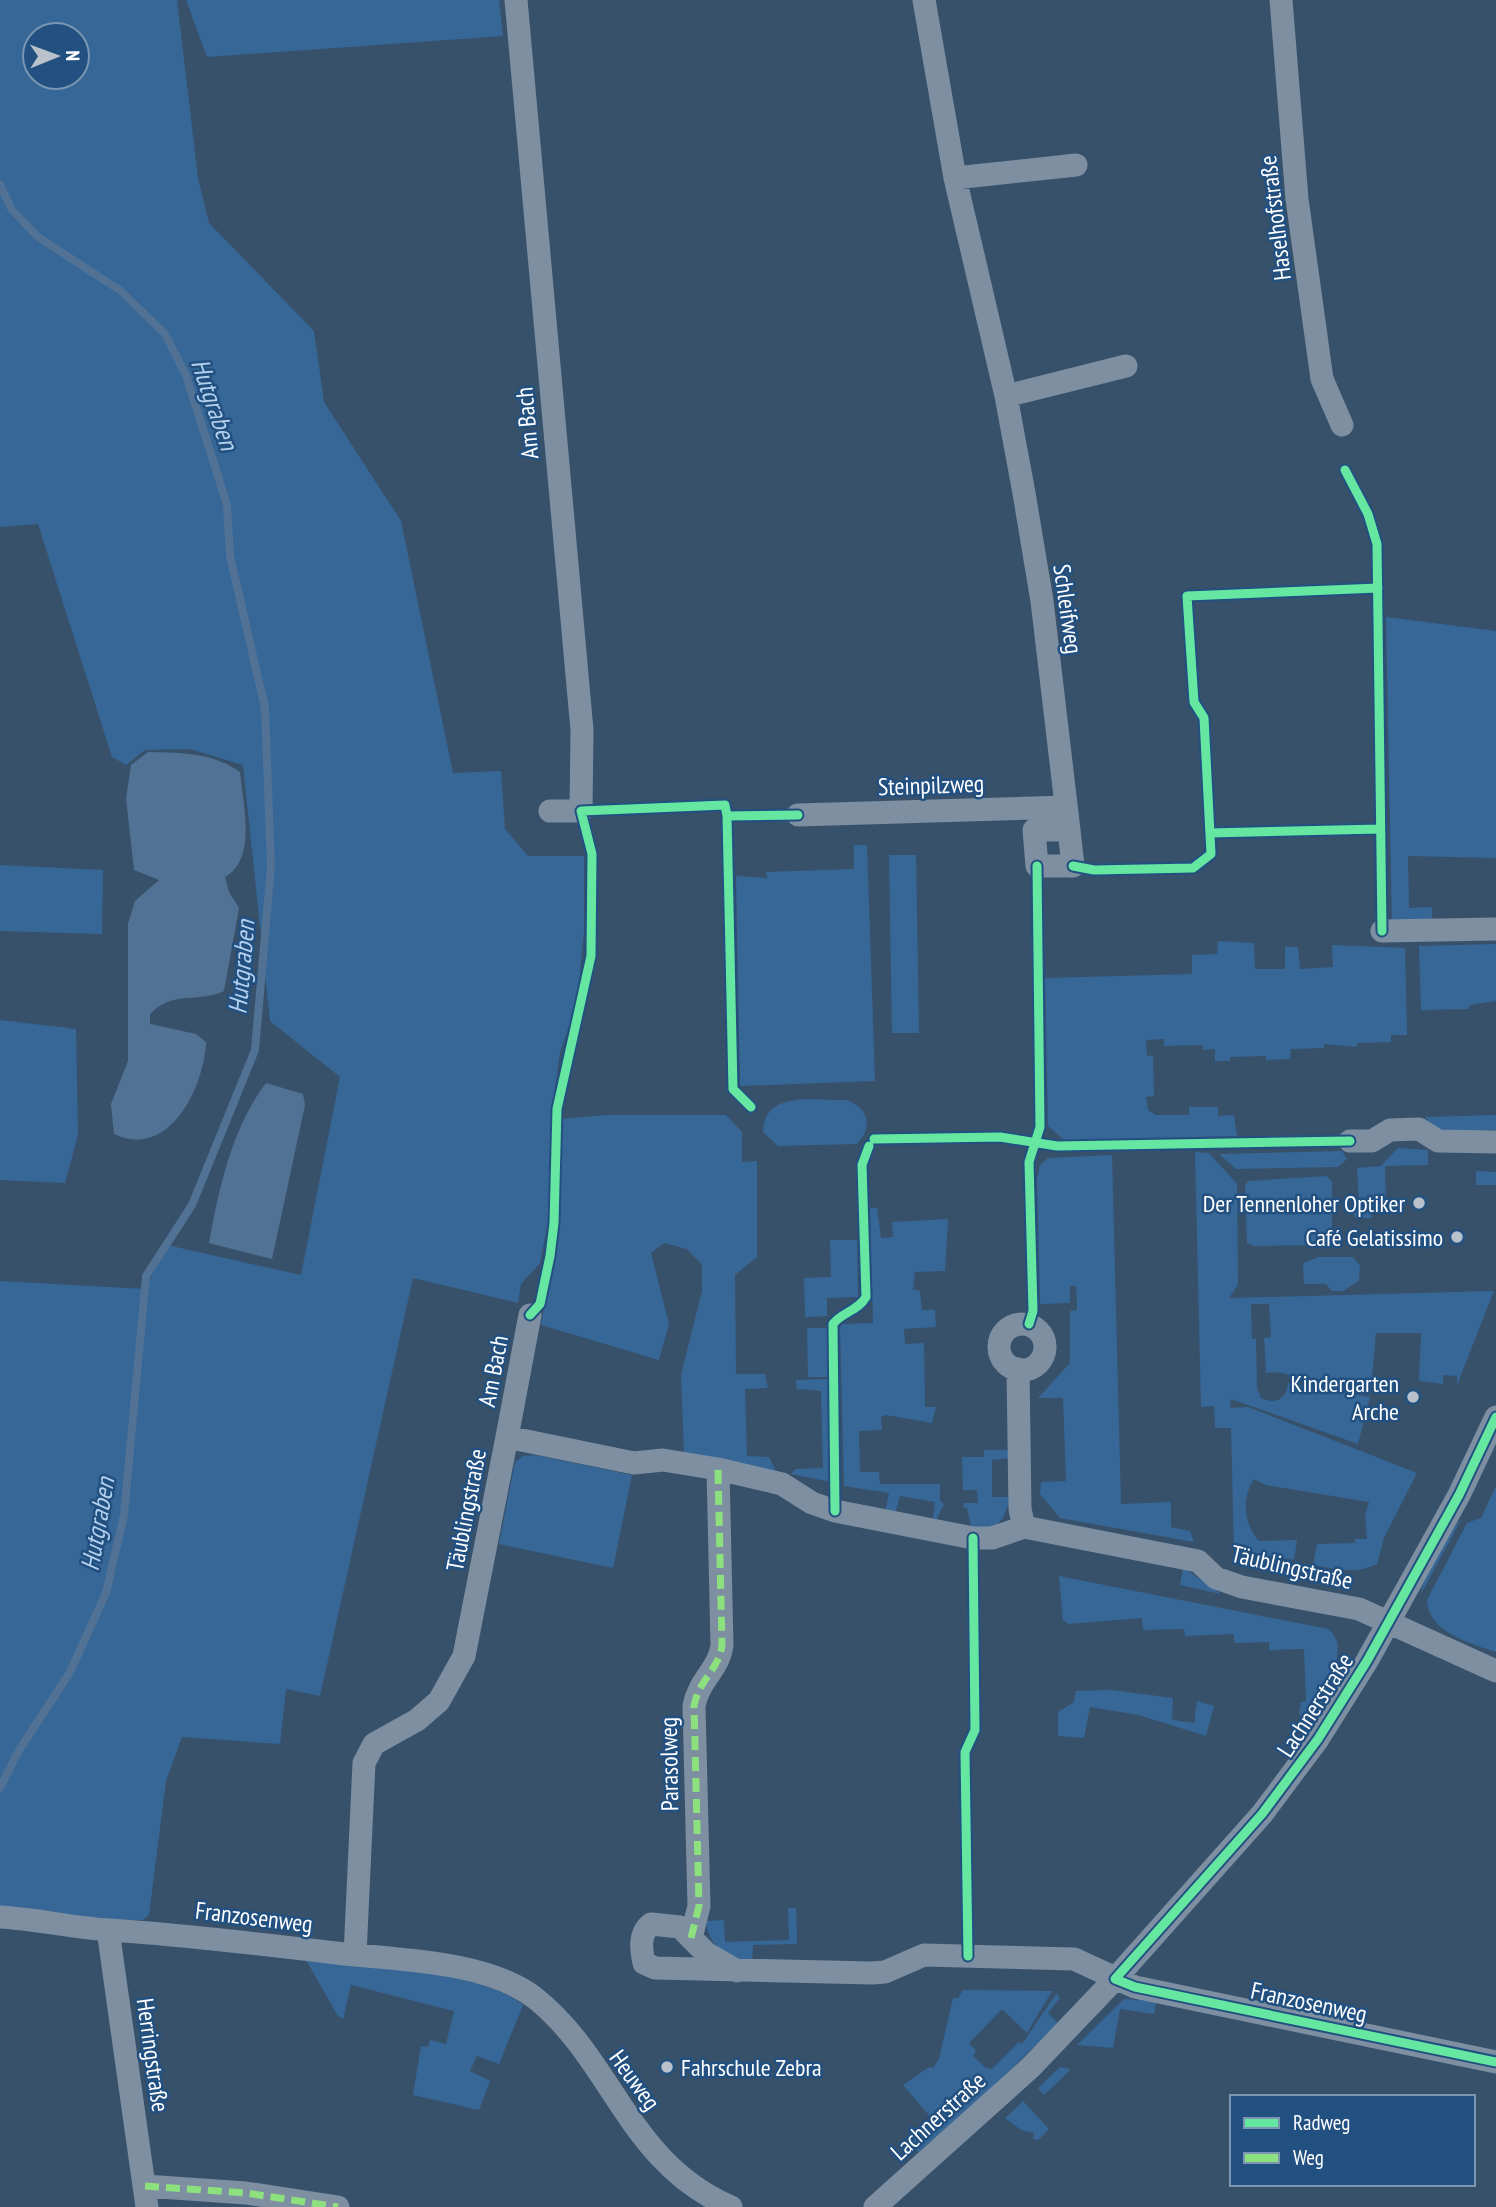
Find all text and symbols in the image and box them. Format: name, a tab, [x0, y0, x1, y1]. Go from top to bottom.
north arrow	[21, 21, 91, 91]
text: N	[61, 50, 85, 61]
street label: Haselhofstraße	[1252, 154, 1298, 282]
water label: Hutgraben	[184, 354, 246, 455]
street label: Am Bach	[508, 386, 546, 460]
street label: Schleifweg	[1046, 562, 1090, 656]
street label: Steinpilzweg	[877, 768, 985, 802]
water label: Hutgraben	[220, 917, 262, 1015]
place label: Der Tennenloher Optiker	[1203, 1188, 1405, 1219]
marker: Der Tennenloher Optiker	[1411, 1195, 1427, 1211]
place label: Café Gelatissimo	[1306, 1222, 1443, 1253]
marker: Café Gelatissimo	[1449, 1229, 1465, 1245]
street label: Am Bach	[471, 1333, 515, 1409]
place label: Kindergarten Arche	[1291, 1368, 1399, 1427]
marker: Kindergarten Arche	[1405, 1389, 1421, 1405]
street label: Täublingstraße	[439, 1446, 493, 1574]
water label: Hutgraben	[73, 1473, 122, 1573]
street label: Täublingstraße	[1228, 1538, 1356, 1596]
street label: Lachnerstraße	[1270, 1647, 1360, 1763]
street label: Parasolweg	[653, 1717, 685, 1811]
street label: Franzosenweg	[194, 1894, 314, 1940]
street label: Franzosenweg	[1248, 1975, 1370, 2029]
street label: Herringstraße	[130, 1996, 176, 2114]
street label: Heuweg	[603, 2044, 667, 2116]
place label: Fahrschule Zebra	[681, 2052, 822, 2083]
marker: Fahrschule Zebra	[659, 2059, 675, 2075]
street label: Lachnerstraße	[884, 2065, 992, 2167]
legend	[1230, 2095, 1475, 2186]
text: Radweg	[1293, 2109, 1350, 2136]
text: Weg	[1293, 2144, 1324, 2171]

